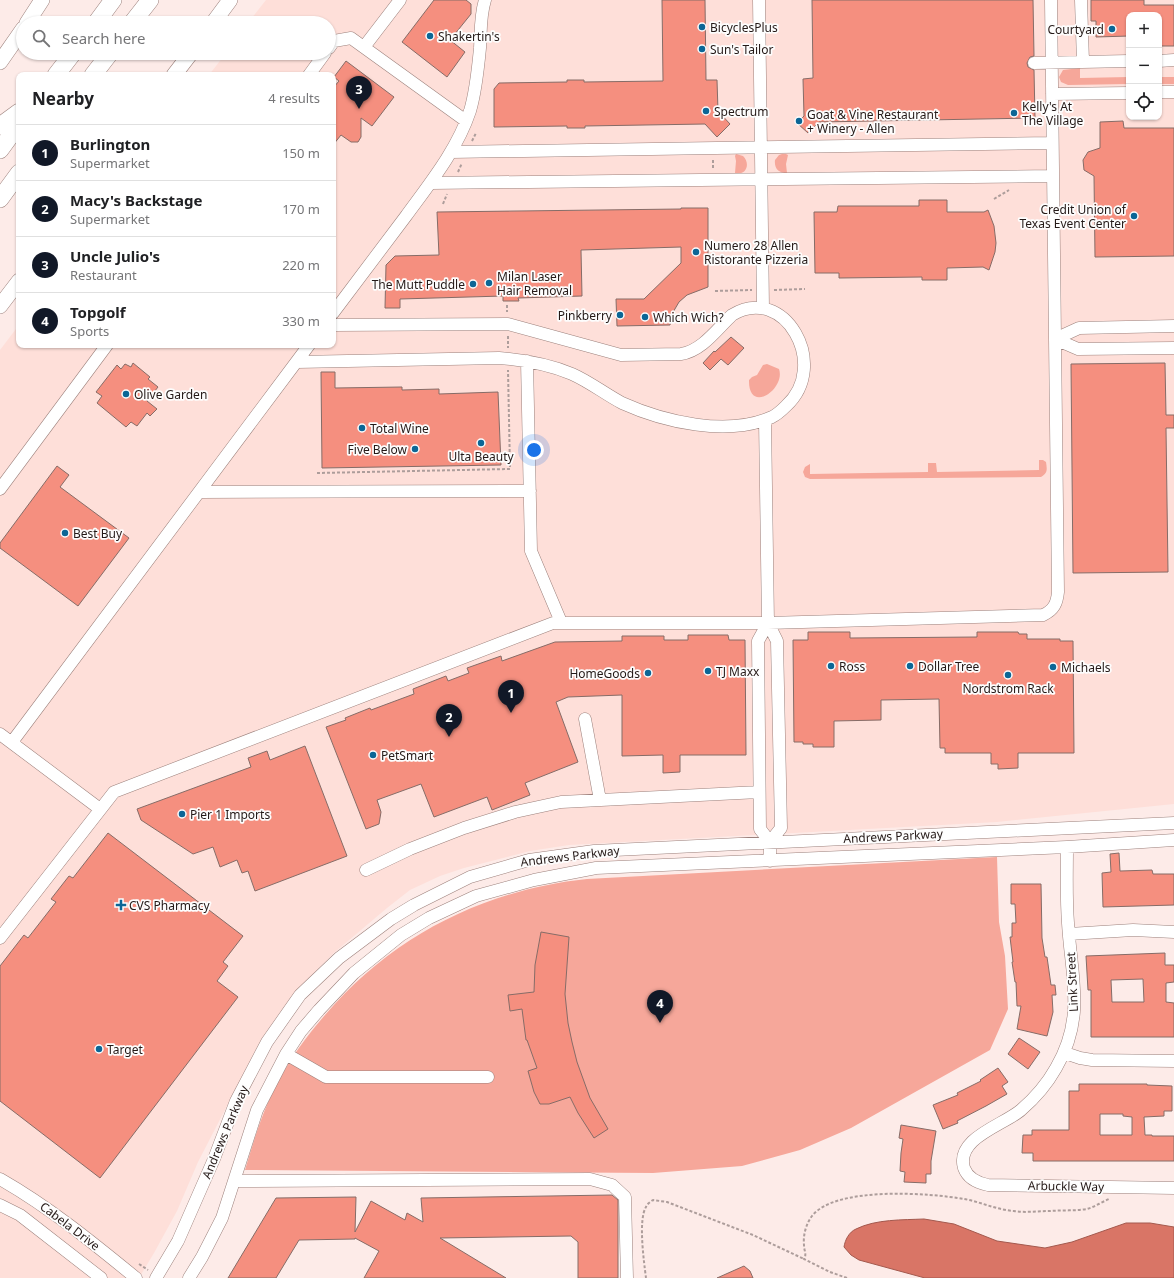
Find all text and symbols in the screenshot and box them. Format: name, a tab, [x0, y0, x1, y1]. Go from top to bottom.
map controls	[1126, 12, 1162, 120]
button: +	[1126, 12, 1162, 48]
search box	[16, 16, 336, 60]
place label: BicyclesPlus	[710, 19, 778, 36]
place label: Courtyard	[1048, 21, 1104, 38]
marker: BicyclesPlus	[697, 22, 707, 32]
marker: Courtyard	[1107, 24, 1117, 34]
icon: search	[30, 27, 52, 49]
text: Search here	[62, 28, 145, 48]
place label: Shakertin's	[438, 28, 500, 45]
marker: Shakertin's	[425, 31, 435, 41]
place label: Sun's Tailor	[710, 41, 773, 58]
marker: Sun's Tailor	[697, 44, 707, 54]
button: −	[1126, 48, 1162, 84]
pin: 3	[346, 76, 372, 109]
button: locate	[1126, 84, 1162, 120]
text: Nearby	[32, 87, 94, 110]
text: 4 results	[268, 89, 320, 107]
place label: Kelly's At The Village	[1022, 98, 1084, 129]
place label: Spectrum	[714, 103, 768, 120]
marker: Spectrum	[701, 106, 711, 116]
place label: Goat & Vine Restaurant + Winery - Allen	[807, 106, 939, 137]
marker: Kelly's At The Village	[1009, 108, 1019, 118]
marker: Goat & Vine Restaurant + Winery - Allen	[794, 116, 804, 126]
text: Burlington	[70, 134, 150, 154]
text: 1	[41, 144, 49, 162]
text: 150 m	[282, 144, 320, 162]
text: Supermarket	[70, 154, 150, 172]
text: Macy's Backstage	[70, 190, 202, 210]
text: 2	[41, 200, 49, 218]
text: 170 m	[282, 200, 320, 218]
place label: Credit Union of Texas Event Center	[1019, 201, 1127, 232]
text: Supermarket	[70, 210, 150, 228]
marker: Credit Union of Texas Event Center	[1129, 211, 1139, 221]
place label: Numero 28 Allen Ristorante Pizzeria	[704, 237, 808, 268]
text: Uncle Julio's	[70, 246, 160, 266]
marker: Numero 28 Allen Ristorante Pizzeria	[691, 247, 701, 257]
text: 3	[41, 256, 49, 274]
text: 220 m	[282, 256, 320, 274]
text: Restaurant	[70, 266, 137, 284]
place label: Milan Laser Hair Removal	[497, 268, 572, 299]
place label: The Mutt Puddle	[372, 276, 465, 293]
marker: Milan Laser Hair Removal	[484, 278, 494, 288]
marker: The Mutt Puddle	[468, 279, 478, 289]
text: Topgolf	[70, 302, 126, 322]
place label: Pinkberry	[558, 307, 613, 324]
place label: Which Wich?	[653, 309, 724, 326]
marker: Pinkberry	[615, 310, 625, 320]
text: 4	[41, 312, 49, 330]
text: 330 m	[282, 312, 320, 330]
marker: Which Wich?	[640, 312, 650, 322]
text: Sports	[70, 322, 109, 340]
place label: Olive Garden	[134, 386, 207, 403]
marker: Olive Garden	[121, 389, 131, 399]
place label: Total Wine	[370, 420, 429, 437]
marker: Total Wine	[357, 423, 367, 433]
marker: Ulta Beauty	[476, 438, 486, 448]
your location	[524, 440, 544, 460]
place label: Five Below	[348, 441, 408, 458]
marker: Five Below	[410, 444, 420, 454]
place label: Ulta Beauty	[448, 448, 514, 465]
place label: Best Buy	[73, 525, 123, 542]
marker: Best Buy	[60, 528, 70, 538]
place label: Ross	[839, 658, 865, 675]
place label: Dollar Tree	[918, 658, 980, 675]
place label: Michaels	[1061, 659, 1111, 676]
marker: Ross	[826, 661, 836, 671]
marker: Dollar Tree	[905, 661, 915, 671]
marker: Michaels	[1048, 662, 1058, 672]
place label: TJ Maxx	[716, 663, 760, 680]
place label: HomeGoods	[569, 665, 640, 682]
marker: TJ Maxx	[703, 666, 713, 676]
marker: HomeGoods	[643, 668, 653, 678]
marker: Nordstrom Rack	[1003, 670, 1013, 680]
pin: 1	[498, 680, 524, 713]
place label: Nordstrom Rack	[962, 680, 1054, 697]
pin: 2	[436, 704, 462, 737]
place label: PetSmart	[381, 747, 434, 764]
marker: PetSmart	[368, 750, 378, 760]
place label: Pier 1 Imports	[190, 806, 270, 823]
marker: Pier 1 Imports	[177, 809, 187, 819]
street label: Andrews Parkway	[843, 825, 944, 847]
street label: Andrews Parkway	[520, 841, 621, 871]
place label: CVS Pharmacy	[129, 897, 211, 914]
marker: CVS Pharmacy	[116, 900, 126, 910]
street label: Link Street	[1062, 951, 1082, 1012]
pin: 4	[647, 990, 673, 1023]
place label: Target	[107, 1041, 143, 1058]
marker: Target	[94, 1044, 104, 1054]
street label: Andrews Parkway	[198, 1082, 253, 1181]
street label: Arbuckle Way	[1028, 1177, 1105, 1195]
street label: Cabela Drive	[36, 1198, 104, 1254]

